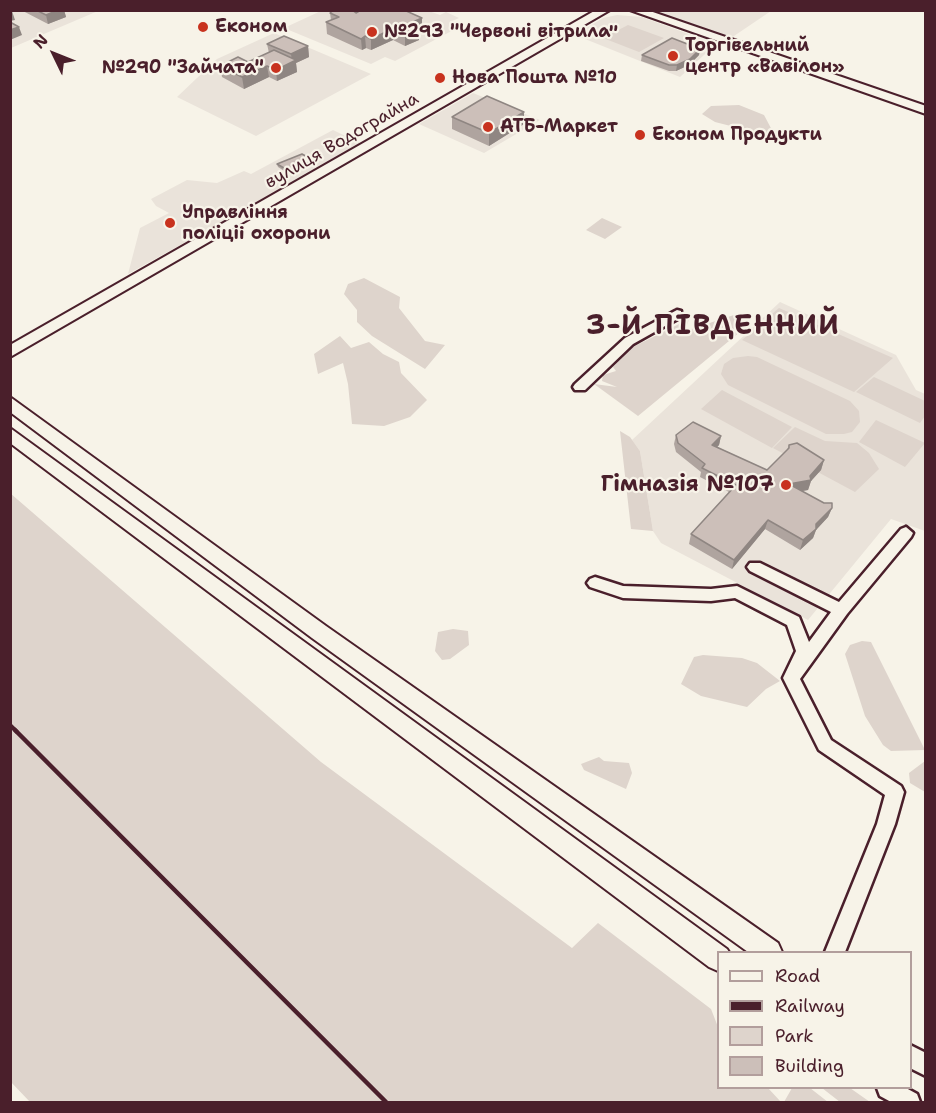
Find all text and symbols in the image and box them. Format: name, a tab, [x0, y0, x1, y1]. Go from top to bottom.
place label: Економ	[215, 16, 287, 38]
marker: Економ	[196, 20, 210, 34]
place label: №293 "Червоні вітрила"	[384, 21, 618, 43]
north arrow	[24, 24, 84, 84]
marker: №293 "Червоні вітрила"	[365, 25, 379, 39]
text: N	[28, 30, 52, 53]
place label: Торгівельний центр «Вавілон»	[685, 35, 845, 78]
marker: Торгівельний центр «Вавілон»	[666, 49, 680, 63]
place label: №290 "Зайчата"	[102, 57, 264, 79]
marker: №290 "Зайчата"	[269, 61, 283, 75]
place label: Нова Пошта №10	[452, 67, 617, 89]
marker: Нова Пошта №10	[433, 71, 447, 85]
street label: вулиця Водограйна	[261, 88, 423, 194]
place label: АТБ-Маркет	[500, 116, 618, 138]
marker: АТБ-Маркет	[481, 120, 495, 134]
place label: Економ Продукти	[652, 124, 822, 146]
marker: Економ Продукти	[633, 128, 647, 142]
place label: Управлiння полiцii охорони	[182, 202, 330, 244]
marker: Управлiння полiцii охорони	[163, 216, 177, 230]
district label: 3-Й ПІВДЕННИЙ	[586, 310, 840, 344]
place label: Гімназія №107	[601, 472, 774, 498]
marker: Гімназія №107	[779, 478, 793, 492]
legend	[717, 951, 912, 1089]
text: Road	[775, 964, 820, 988]
text: Railway	[775, 994, 845, 1018]
text: Park	[775, 1024, 814, 1048]
text: Building	[775, 1054, 844, 1078]

